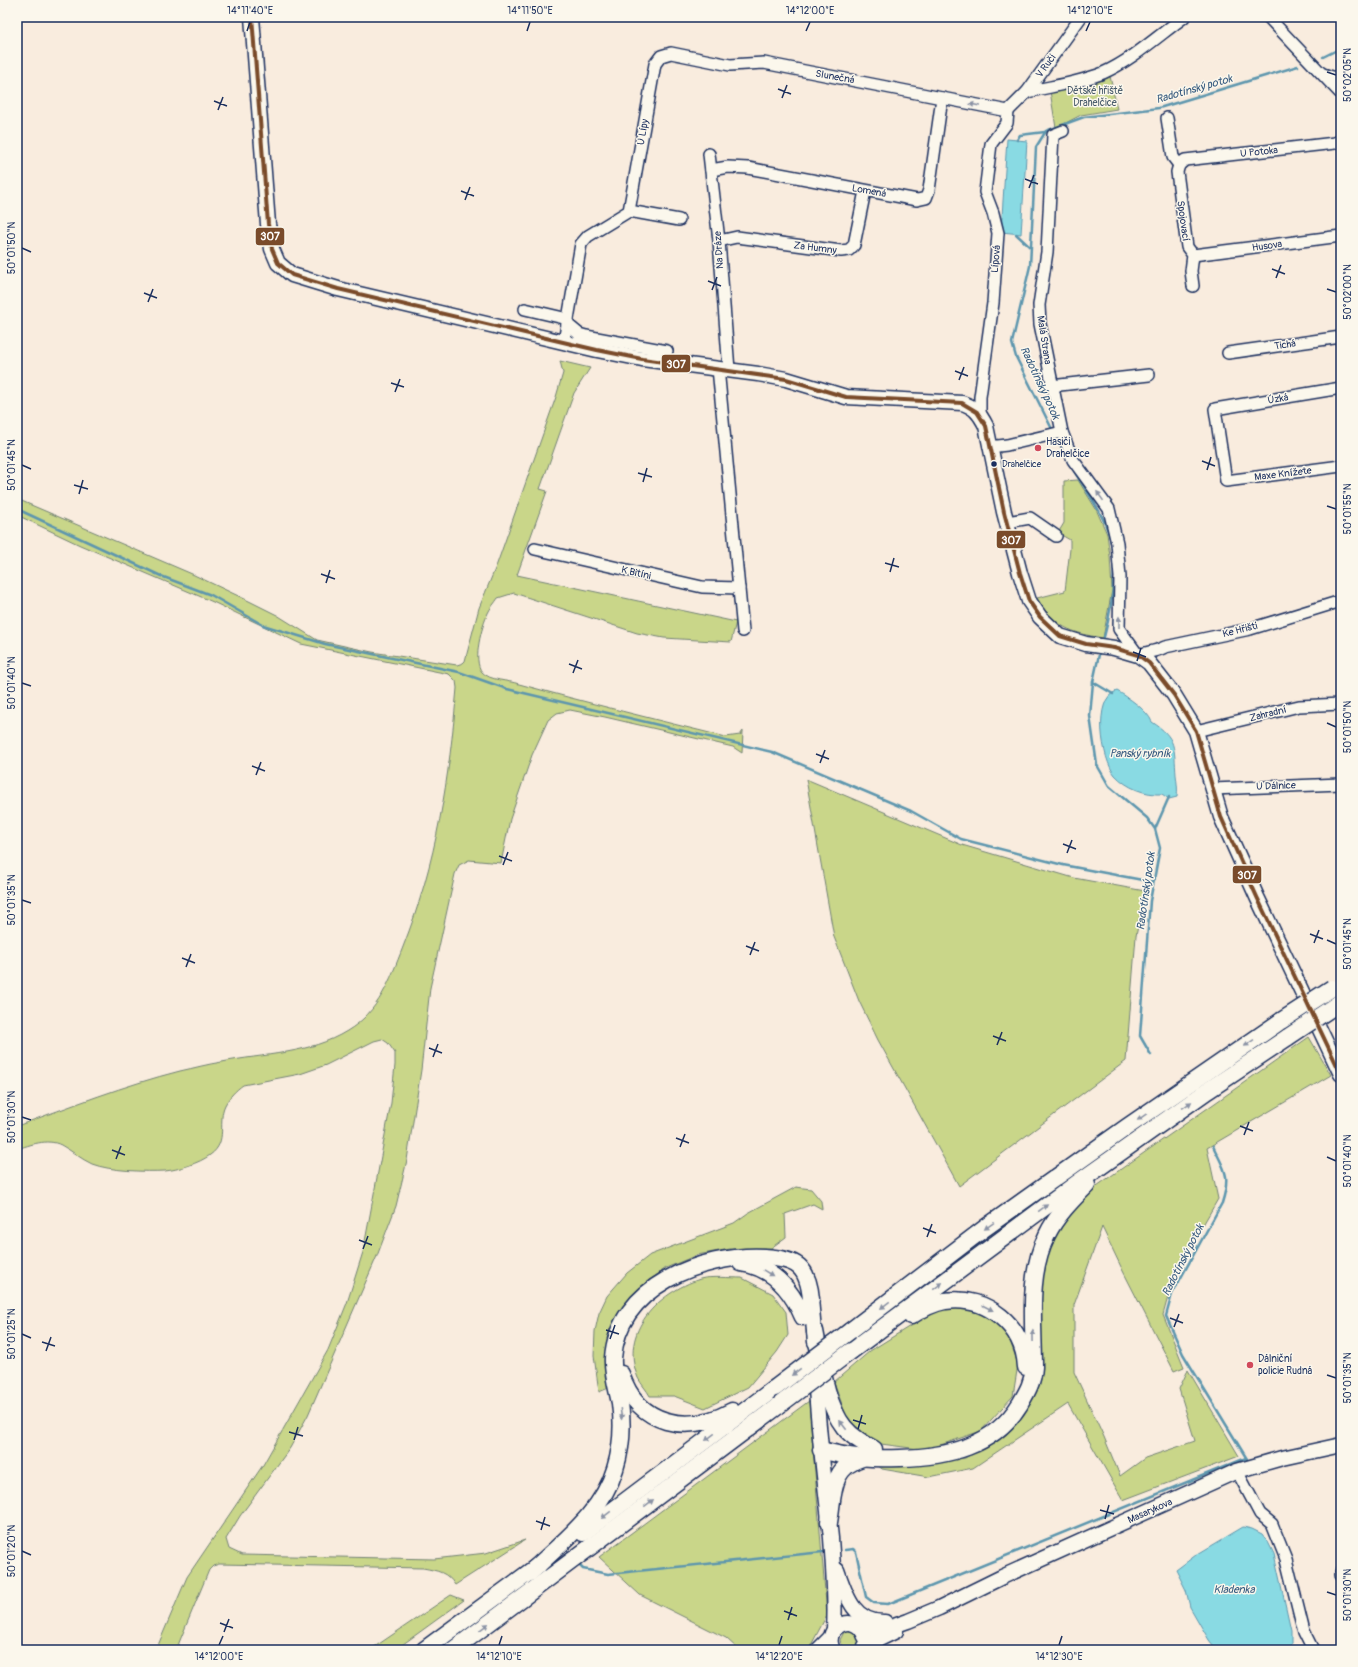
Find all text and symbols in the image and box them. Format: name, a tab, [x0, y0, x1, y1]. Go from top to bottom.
text: 14°11'40"E	[227, 5, 273, 17]
text: 14°11'50"E	[507, 5, 553, 17]
text: 14°12'00"E	[786, 5, 834, 17]
text: 14°12'10"E	[1067, 5, 1113, 17]
text: 50°02'05"N	[1342, 48, 1354, 102]
street label: V Ruči	[1034, 52, 1059, 80]
street label: Slunečná	[815, 68, 856, 86]
water label: Radotínský potok	[1154, 72, 1235, 106]
park label: Dětské hřiště Drahelčice	[1067, 85, 1123, 109]
one-way arrow	[969, 101, 981, 107]
street label: U Lípy	[635, 117, 651, 146]
street label: U Potoka	[1240, 144, 1279, 160]
street label: Lomená	[851, 182, 887, 200]
street label: Spojovací	[1174, 200, 1192, 242]
text: 50°01'50"N	[6, 222, 18, 274]
line badge: 307	[255, 227, 285, 246]
text: 307	[260, 230, 280, 243]
street label: Na Dráze	[712, 230, 726, 269]
street label: Husova	[1251, 238, 1283, 254]
street label: Za Humny	[793, 239, 838, 257]
street label: Lípová	[989, 244, 1003, 273]
text: 50°02'00"N	[1342, 264, 1354, 320]
street label: Malá Strana	[1034, 315, 1054, 366]
street label: Tichá	[1273, 337, 1297, 352]
water label: Radotínský potok	[1017, 345, 1063, 423]
line badge: 307	[661, 354, 691, 373]
text: 307	[666, 358, 686, 371]
street label: Úzká	[1267, 390, 1290, 407]
place label: Hasiči Drahelčice	[1046, 436, 1090, 460]
text: 50°01'45"N	[6, 439, 18, 491]
marker: Hasiči Drahelčice	[1033, 443, 1043, 453]
marker: Drahelčice	[989, 459, 999, 469]
place label: Drahelčice	[1002, 459, 1042, 470]
street label: Maxe Knížete	[1254, 465, 1312, 483]
text: 50°01'55"N	[1342, 483, 1354, 535]
one-way arrow	[1096, 491, 1104, 502]
line badge: 307	[996, 530, 1026, 549]
text: 307	[1001, 534, 1021, 547]
street label: K Bitíni	[620, 564, 652, 582]
one-way arrow	[1116, 615, 1122, 628]
street label: Ke Hřišti	[1221, 620, 1259, 640]
text: 50°01'40"N	[6, 656, 18, 709]
text: 50°01'50"N	[1342, 701, 1354, 753]
street label: Zahradní	[1248, 704, 1288, 724]
water label: Panský rybník	[1110, 747, 1172, 760]
street label: U Dálnice	[1256, 779, 1296, 793]
water label: Radotínský potok	[1134, 850, 1158, 931]
line badge: 307	[1232, 865, 1262, 884]
text: 307	[1237, 869, 1257, 882]
text: 50°01'35"N	[6, 874, 18, 926]
text: 50°01'45"N	[1342, 918, 1354, 970]
one-way arrow	[1244, 1039, 1254, 1047]
text: 50°01'30"N	[6, 1090, 18, 1143]
one-way arrow	[1182, 1101, 1193, 1109]
one-way arrow	[1137, 1113, 1147, 1121]
text: 50°01'40"N	[1342, 1134, 1354, 1187]
one-way arrow	[1037, 1204, 1048, 1213]
water label: Radotínský potok	[1159, 1221, 1207, 1298]
one-way arrow	[983, 1222, 994, 1230]
one-way arrow	[762, 1269, 774, 1276]
one-way arrow	[933, 1282, 944, 1290]
one-way arrow	[880, 1301, 891, 1309]
one-way arrow	[982, 1305, 994, 1311]
text: 50°01'25"N	[6, 1308, 18, 1360]
one-way arrow	[1030, 1329, 1036, 1342]
text: 50°01'35"N	[1342, 1352, 1354, 1404]
place label: Dálniční policie Rudná	[1258, 1353, 1313, 1377]
marker: Dálniční policie Rudná	[1245, 1360, 1255, 1370]
one-way arrow	[791, 1367, 802, 1376]
one-way arrow	[618, 1408, 624, 1421]
one-way arrow	[840, 1420, 848, 1430]
one-way arrow	[704, 1433, 715, 1441]
street label: Masarykova	[1126, 1496, 1174, 1526]
one-way arrow	[644, 1499, 655, 1507]
one-way arrow	[601, 1511, 611, 1519]
text: 50°01'20"N	[6, 1524, 18, 1577]
text: 50°01'30"N	[1342, 1568, 1354, 1621]
water label: Kladenka	[1214, 1583, 1255, 1596]
one-way arrow	[479, 1623, 489, 1631]
text: 14°12'00"E	[195, 1651, 243, 1663]
text: 14°12'10"E	[476, 1651, 522, 1663]
text: 14°12'20"E	[755, 1651, 803, 1663]
text: 14°12'30"E	[1035, 1651, 1083, 1663]

